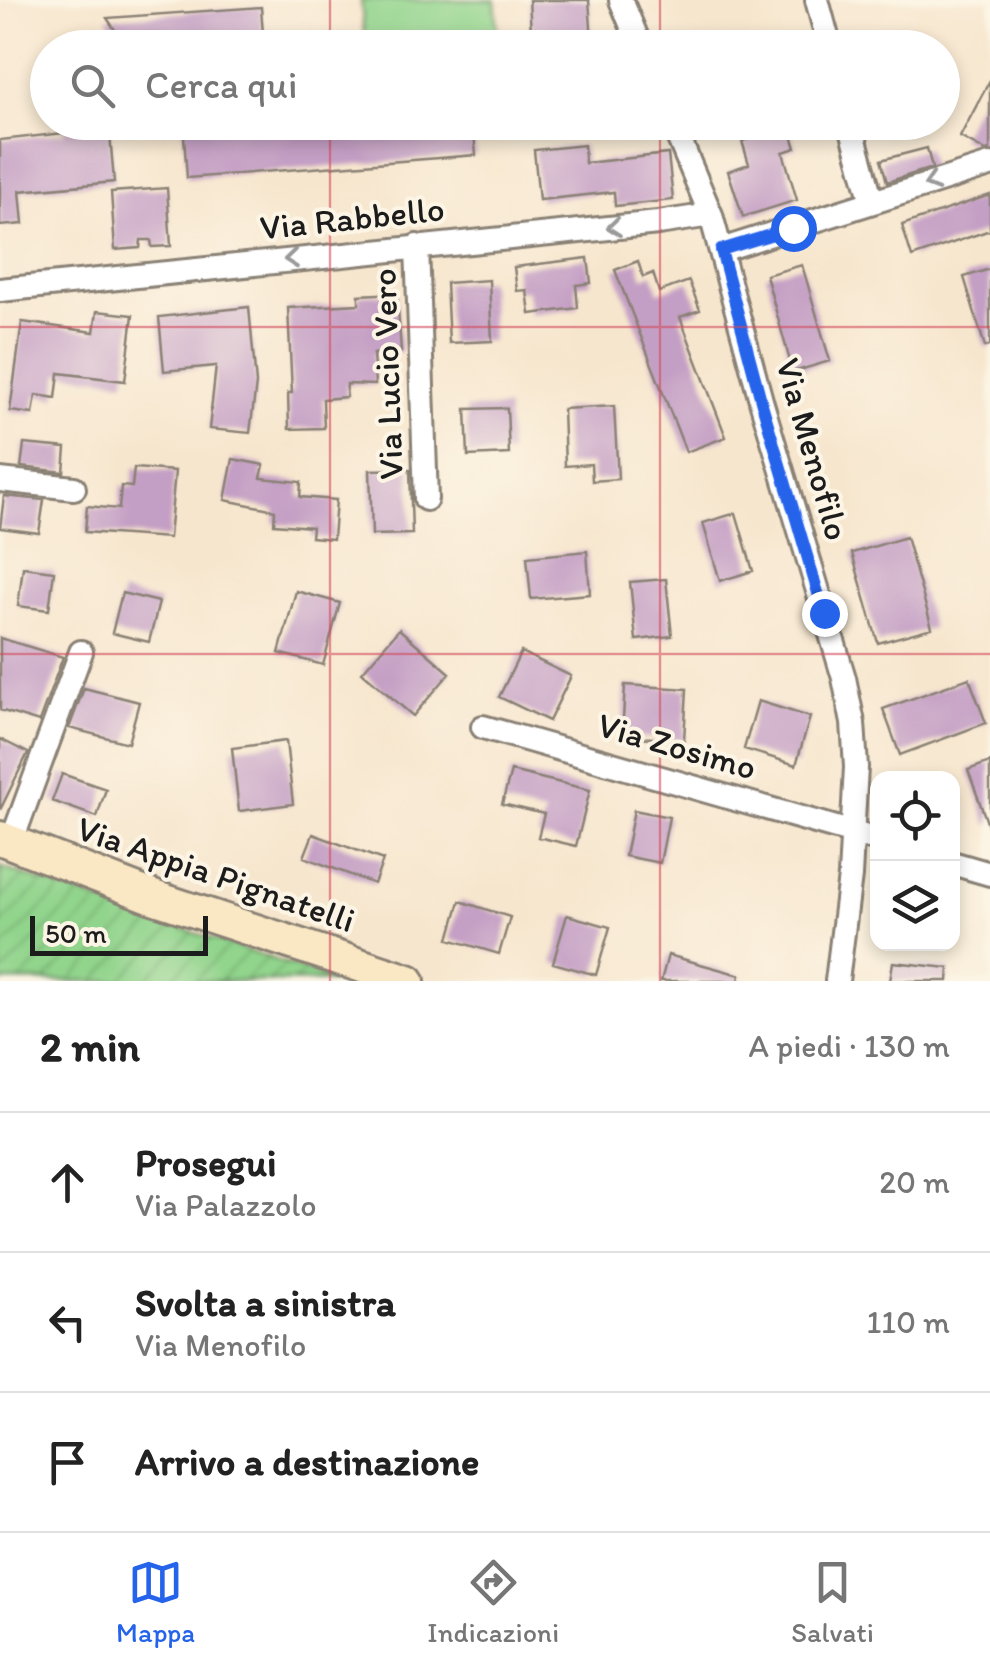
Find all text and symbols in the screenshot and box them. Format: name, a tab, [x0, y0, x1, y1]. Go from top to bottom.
search box	[30, 30, 960, 140]
icon: search	[65, 58, 120, 113]
text: Cerca qui	[145, 62, 297, 108]
one-way arrow	[923, 172, 940, 192]
street label: Via Rabbello	[258, 187, 446, 249]
route start	[771, 206, 817, 252]
one-way arrow	[606, 216, 622, 237]
one-way arrow	[282, 248, 298, 270]
street label: Via Lucio Vero	[362, 268, 412, 480]
street label: Via Menofilo	[767, 353, 859, 545]
route end	[802, 591, 848, 637]
street label: Via Zosimo	[593, 703, 761, 789]
map controls	[870, 771, 960, 951]
button: locate	[870, 771, 960, 861]
street label: Via Appia Pignatelli	[71, 807, 361, 941]
button: layers	[870, 861, 960, 951]
scale bar	[30, 911, 208, 956]
text: 50 m	[45, 916, 107, 950]
text: 2 min	[40, 1021, 140, 1072]
text: A piedi · 130 m	[749, 1027, 950, 1065]
text: Prosegui	[135, 1140, 277, 1186]
icon: ahead	[40, 1155, 95, 1210]
text: 20 m	[879, 1163, 950, 1201]
text: Via Palazzolo	[135, 1186, 317, 1224]
text: Svolta a sinistra	[135, 1280, 396, 1326]
icon: left	[40, 1295, 95, 1350]
text: 110 m	[866, 1303, 950, 1341]
text: Via Menofilo	[135, 1326, 306, 1364]
icon: arrive	[40, 1435, 95, 1490]
text: Arrivo a destinazione	[135, 1439, 479, 1485]
tab: Mappa	[116, 1555, 195, 1649]
tab: Indicazioni	[427, 1555, 559, 1649]
tab: Salvati	[791, 1555, 874, 1649]

